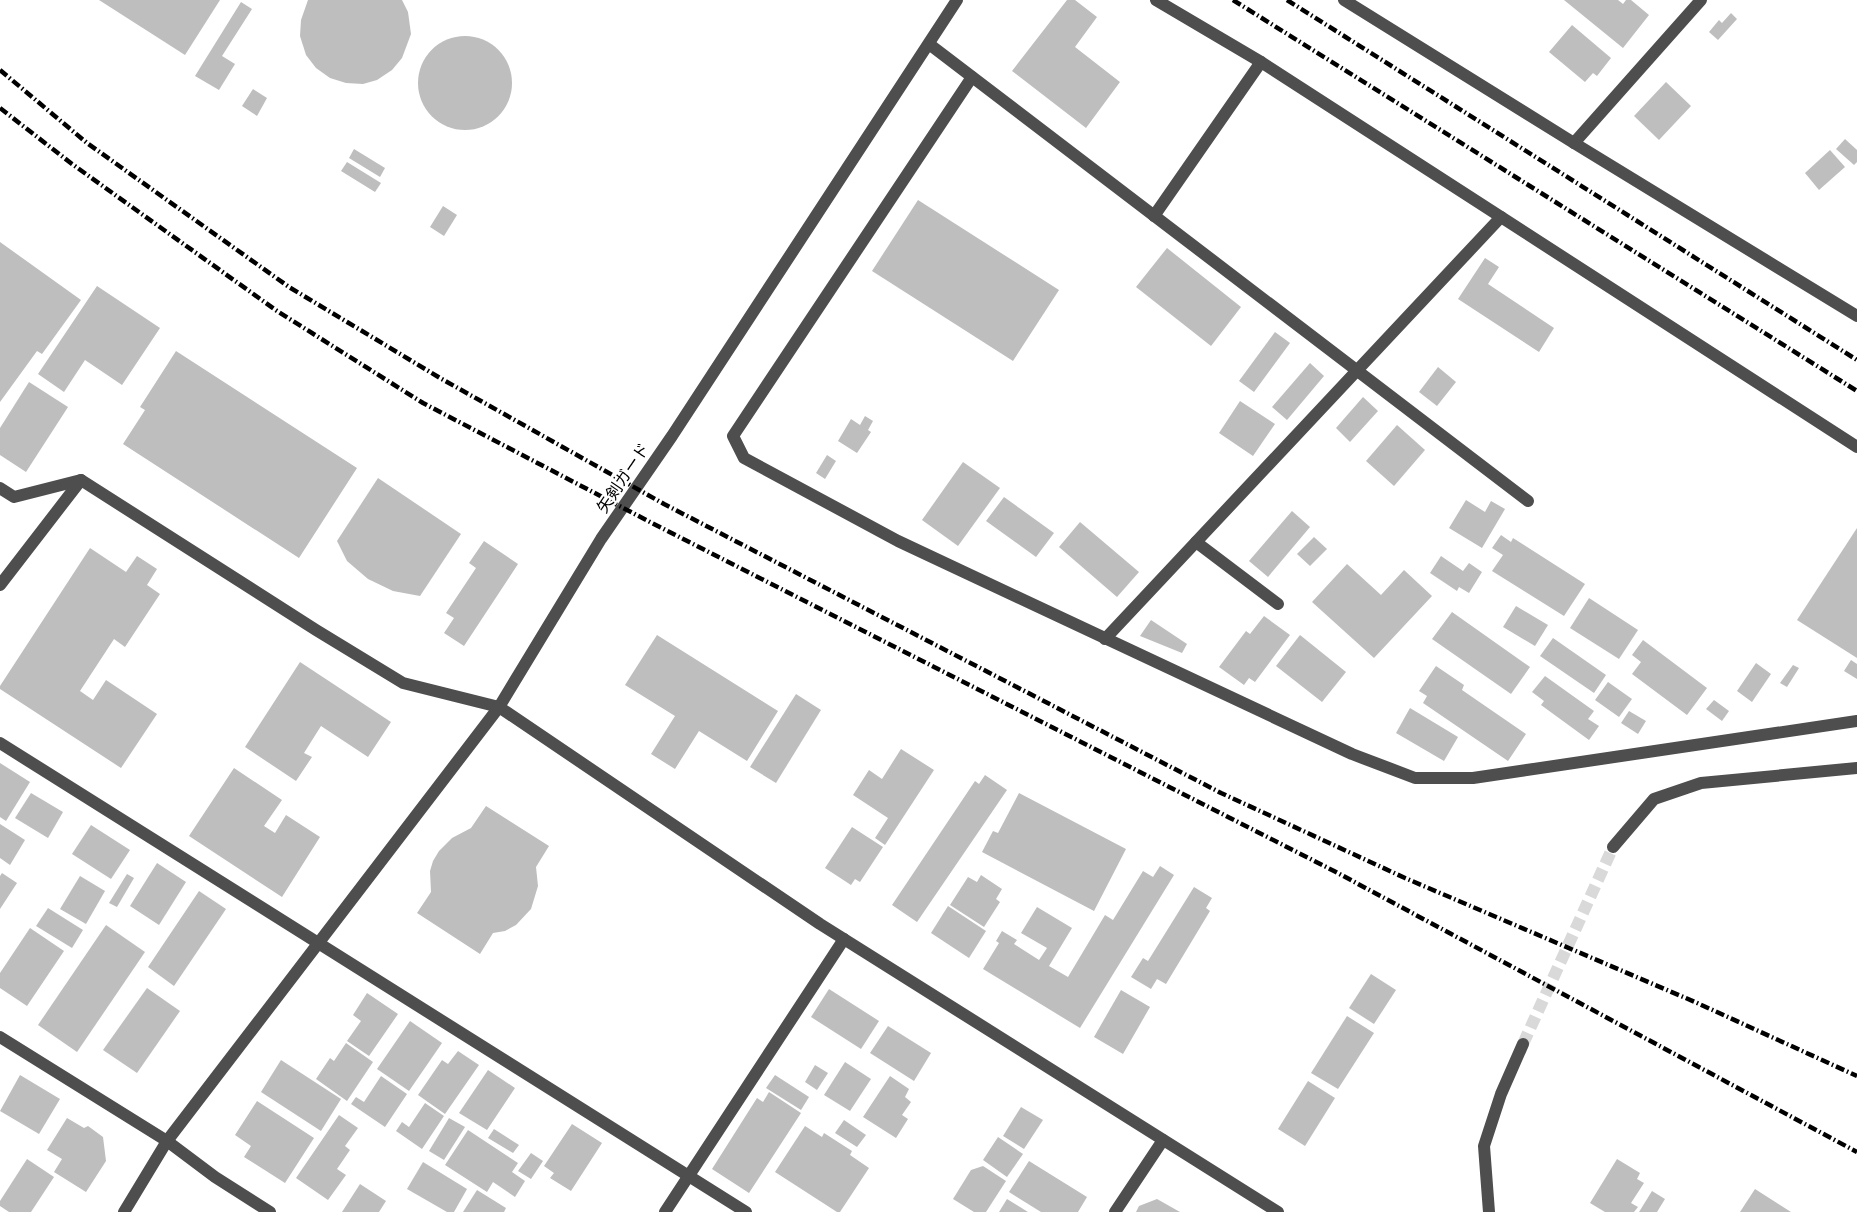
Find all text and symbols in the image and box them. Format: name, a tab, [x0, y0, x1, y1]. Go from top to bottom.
street label: 矢剣ガード	[592, 439, 654, 517]

